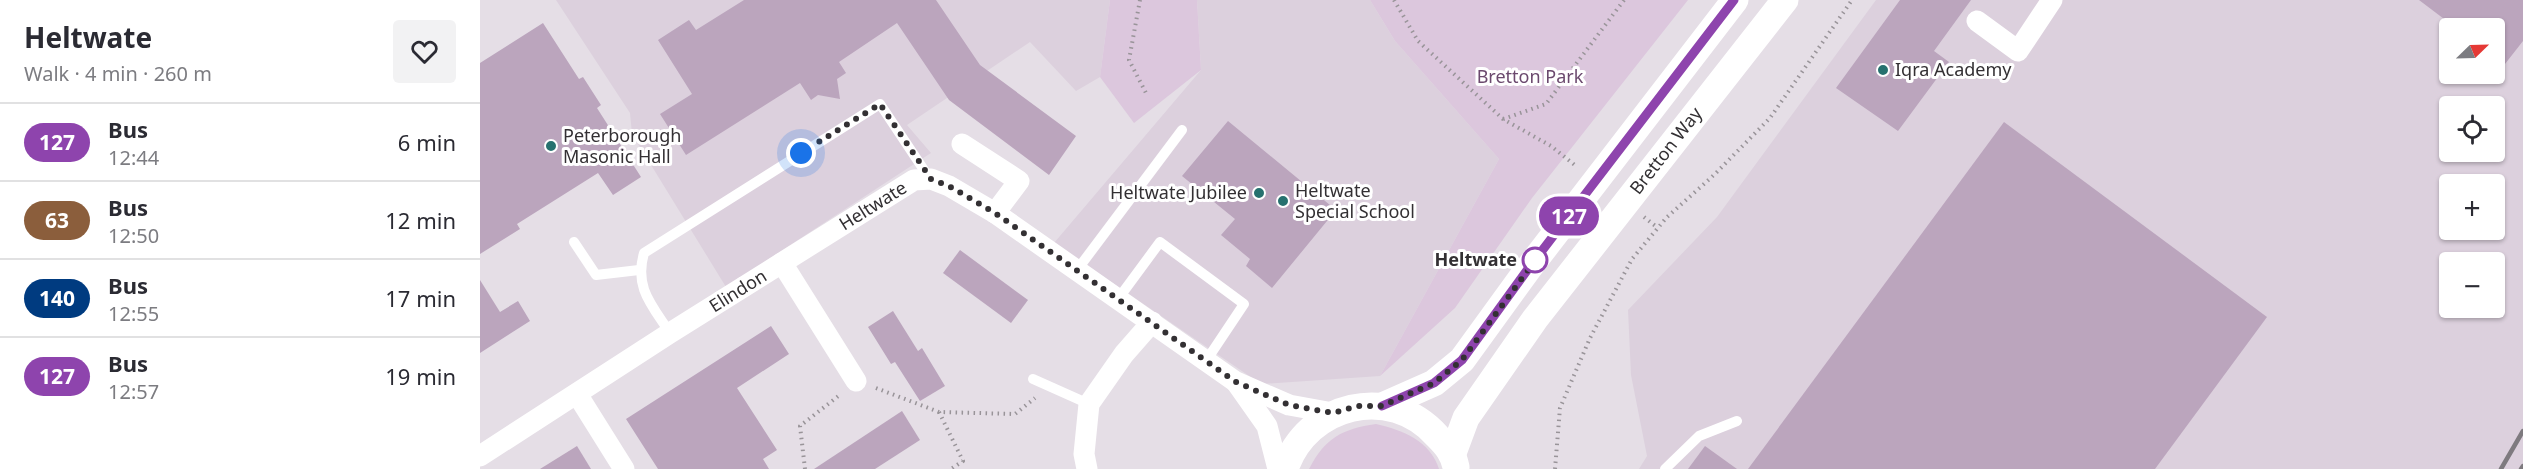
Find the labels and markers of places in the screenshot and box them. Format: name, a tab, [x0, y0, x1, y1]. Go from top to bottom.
place label: Iqra Academy	[1895, 57, 2012, 81]
marker: Iqra Academy	[1876, 63, 1890, 77]
place label: Peterborough Masonic Hall	[563, 123, 681, 168]
marker: Peterborough Masonic Hall	[544, 139, 558, 153]
place label: Heltwate Special School	[1295, 178, 1415, 223]
place label: Heltwate Jubilee	[1110, 180, 1247, 204]
marker: Heltwate Jubilee	[1252, 186, 1266, 200]
marker: Heltwate Special School	[1276, 194, 1290, 208]
place label: Heltwate	[1435, 247, 1517, 271]
marker: Heltwate	[1522, 247, 1548, 273]

